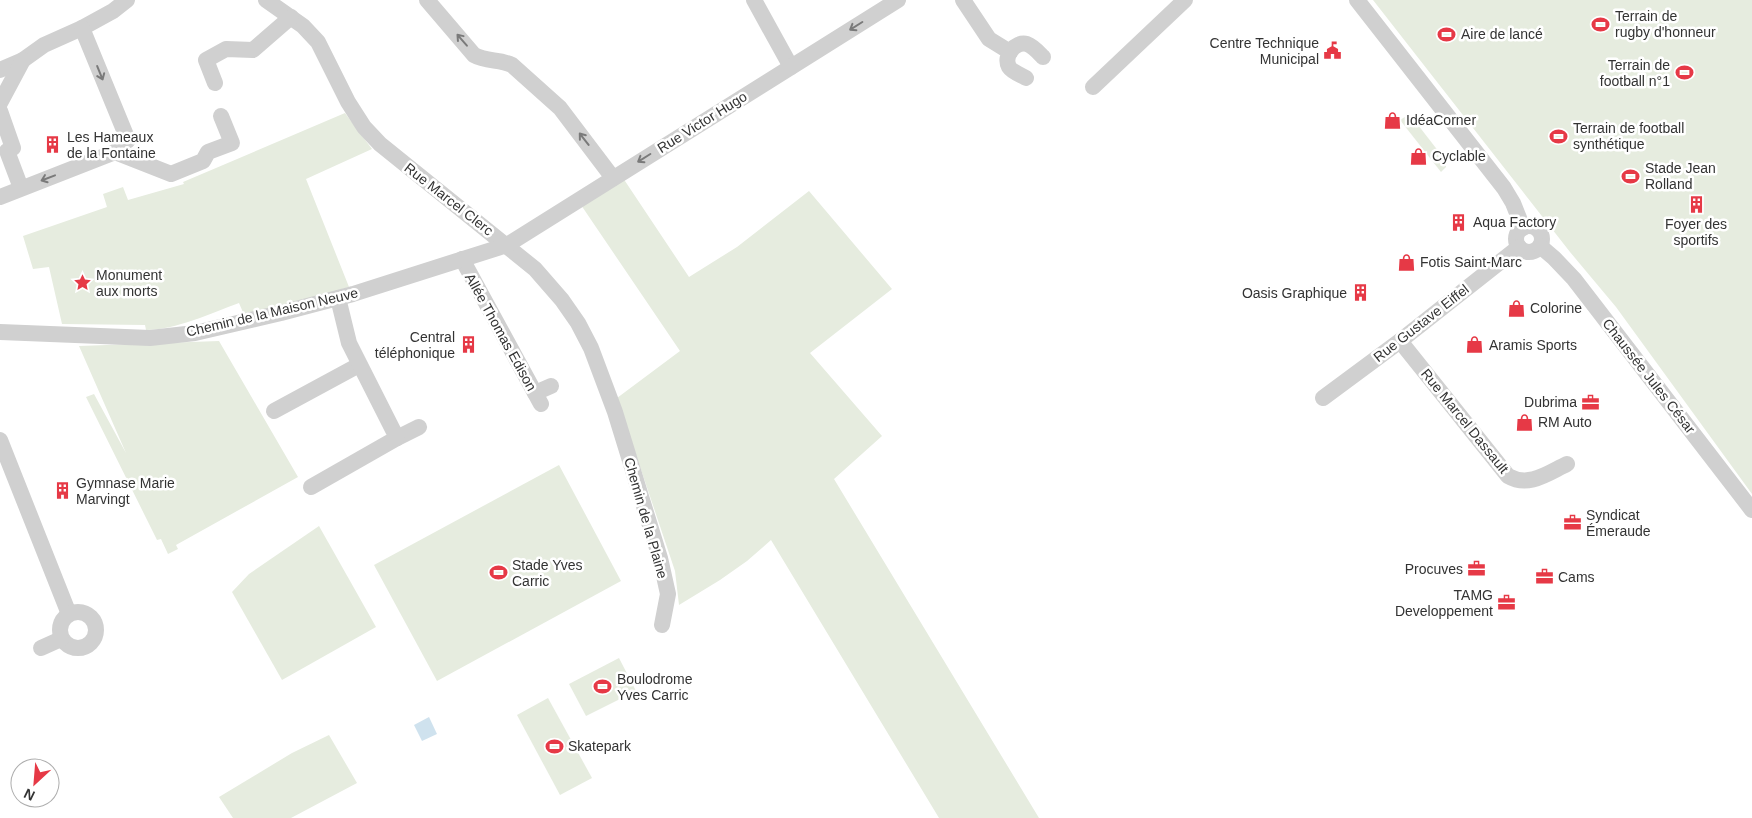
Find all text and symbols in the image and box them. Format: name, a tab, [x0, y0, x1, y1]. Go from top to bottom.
place label: Terrain de rugby d'honneur	[1615, 8, 1716, 40]
sports icon: Terrain de rugby d'honneur	[1591, 14, 1611, 34]
one-way arrow	[850, 21, 864, 31]
sports icon: Aire de lancé	[1437, 24, 1457, 44]
place label: Aire de lancé	[1461, 26, 1543, 42]
one-way arrow	[456, 34, 467, 47]
place label: Centre Technique Municipal	[1210, 35, 1319, 67]
public building icon: Centre Technique Municipal	[1323, 41, 1343, 61]
place label: Terrain de football n°1	[1600, 57, 1670, 89]
sports icon: Terrain de football n°1	[1674, 63, 1694, 83]
one-way arrow	[96, 65, 106, 80]
street label: Rue Victor Hugo	[654, 88, 750, 156]
shop icon: IdéaCorner	[1382, 110, 1402, 130]
place label: IdéaCorner	[1406, 112, 1476, 128]
place label: Terrain de football synthétique	[1573, 120, 1684, 152]
sports icon: Terrain de football synthétique	[1549, 126, 1569, 146]
place label: Les Hameaux de la Fontaine	[67, 129, 156, 161]
one-way arrow	[578, 133, 589, 146]
building icon: Les Hameaux de la Fontaine	[43, 135, 63, 155]
shop icon: Cyclable	[1408, 146, 1428, 166]
place label: Cyclable	[1432, 148, 1486, 164]
one-way arrow	[638, 154, 652, 164]
street label: Rue Marcel Clerc	[401, 159, 497, 239]
place label: Stade Jean Rolland	[1645, 160, 1716, 192]
sports icon: Stade Jean Rolland	[1621, 166, 1641, 186]
one-way arrow	[41, 174, 56, 183]
building icon: Foyer des sportifs	[1686, 194, 1706, 214]
building icon: Aqua Factory	[1449, 212, 1469, 232]
place label: Aqua Factory	[1473, 214, 1556, 230]
place label: Foyer des sportifs	[1665, 216, 1727, 248]
shop icon: Fotis Saint-Marc	[1396, 252, 1416, 272]
place label: Fotis Saint-Marc	[1420, 254, 1522, 270]
place label: Monument aux morts	[96, 267, 162, 299]
street label: Allée Thomas Edison	[462, 270, 540, 394]
place icon: Monument aux morts	[72, 273, 92, 293]
street label: Rue Gustave Eiffel	[1370, 281, 1472, 365]
building icon: Oasis Graphique	[1351, 283, 1371, 303]
street label: Chemin de la Maison Neuve	[185, 284, 360, 340]
place label: Oasis Graphique	[1242, 285, 1347, 301]
shop icon: Colorine	[1506, 298, 1526, 318]
place label: Colorine	[1530, 300, 1582, 316]
street label: Chaussée Jules César	[1599, 316, 1699, 437]
place label: Central téléphonique	[375, 329, 455, 361]
building icon: Central téléphonique	[459, 335, 479, 355]
shop icon: Aramis Sports	[1465, 335, 1485, 355]
place label: Aramis Sports	[1489, 337, 1577, 353]
street label: Rue Marcel Dassault	[1418, 365, 1512, 477]
office icon: Dubrima	[1581, 392, 1601, 412]
place label: Dubrima	[1524, 394, 1577, 410]
shop icon: RM Auto	[1514, 412, 1534, 432]
place label: RM Auto	[1538, 414, 1592, 430]
street label: Chemin de la Plaine	[621, 456, 671, 581]
place label: Gymnase Marie Marvingt	[76, 475, 175, 507]
building icon: Gymnase Marie Marvingt	[52, 481, 72, 501]
place label: Syndicat Émeraude	[1586, 507, 1651, 539]
office icon: Syndicat Émeraude	[1562, 513, 1582, 533]
place label: Stade Yves Carric	[512, 557, 583, 589]
office icon: Procuves	[1467, 559, 1487, 579]
place label: Procuves	[1405, 561, 1463, 577]
sports icon: Stade Yves Carric	[488, 563, 508, 583]
office icon: Cams	[1534, 567, 1554, 587]
place label: Cams	[1558, 569, 1595, 585]
place label: TAMG Developpement	[1395, 587, 1493, 619]
office icon: TAMG Developpement	[1497, 593, 1517, 613]
place label: Boulodrome Yves Carric	[617, 671, 693, 703]
sports icon: Boulodrome Yves Carric	[593, 677, 613, 697]
sports icon: Skatepark	[544, 736, 564, 756]
place label: Skatepark	[568, 738, 632, 754]
north arrow	[10, 758, 60, 808]
text: N	[21, 785, 37, 804]

